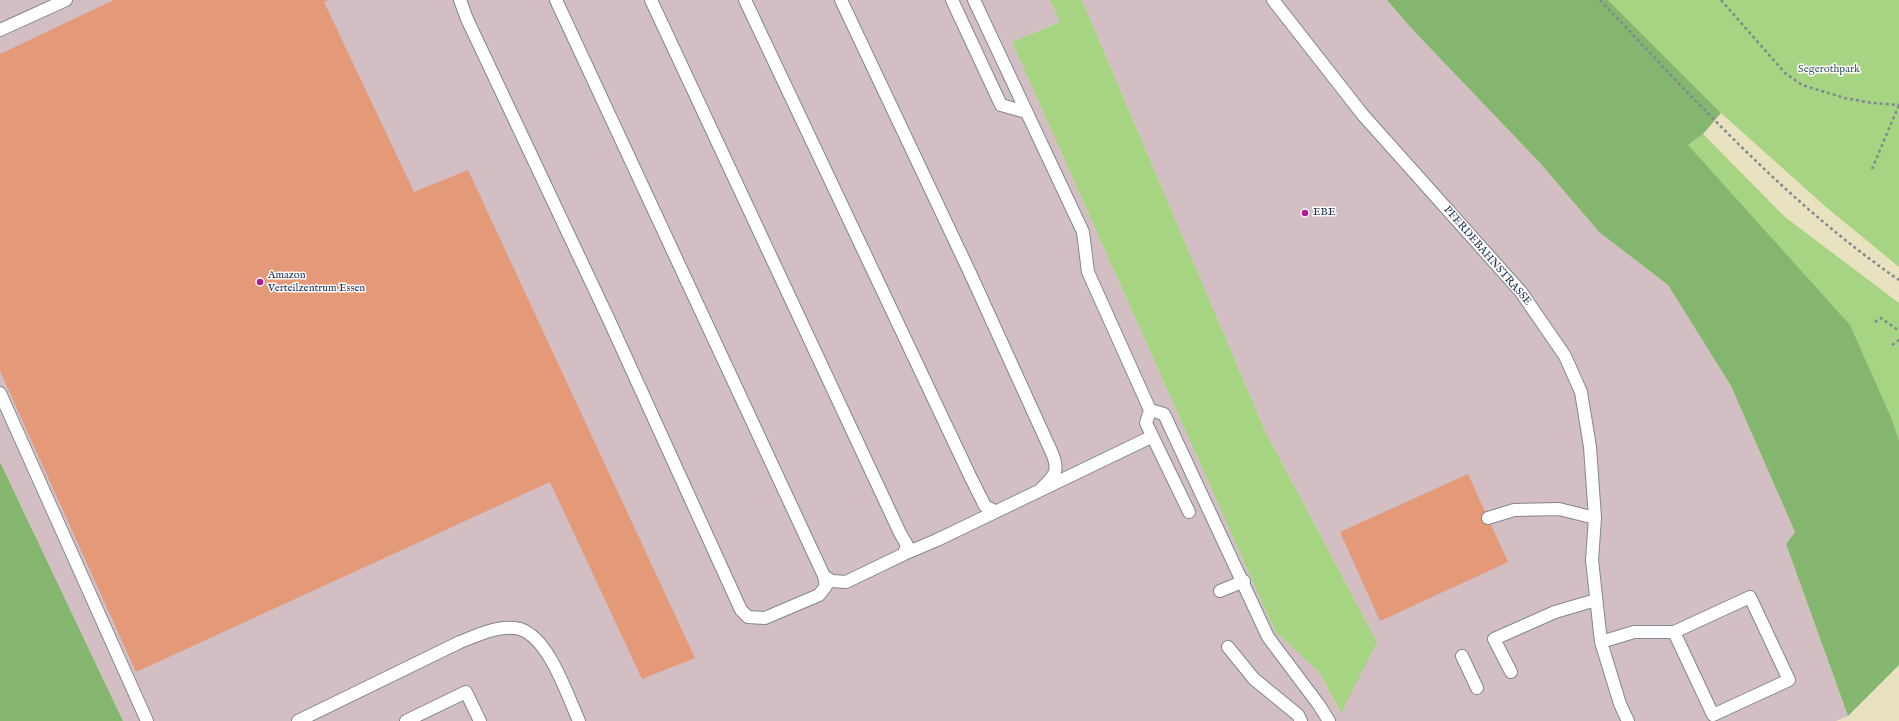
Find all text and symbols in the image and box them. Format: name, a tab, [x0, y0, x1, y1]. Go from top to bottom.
park label: Segerothpark	[1798, 63, 1860, 77]
street label: PFERDEBAHNSTRASSE	[1440, 204, 1534, 308]
place label: EBE	[1313, 206, 1336, 220]
marker: EBE	[1300, 208, 1310, 218]
place label: Amazon Verteilzentrum Essen	[268, 269, 365, 295]
marker: Amazon Verteilzentrum Essen	[255, 277, 265, 287]

